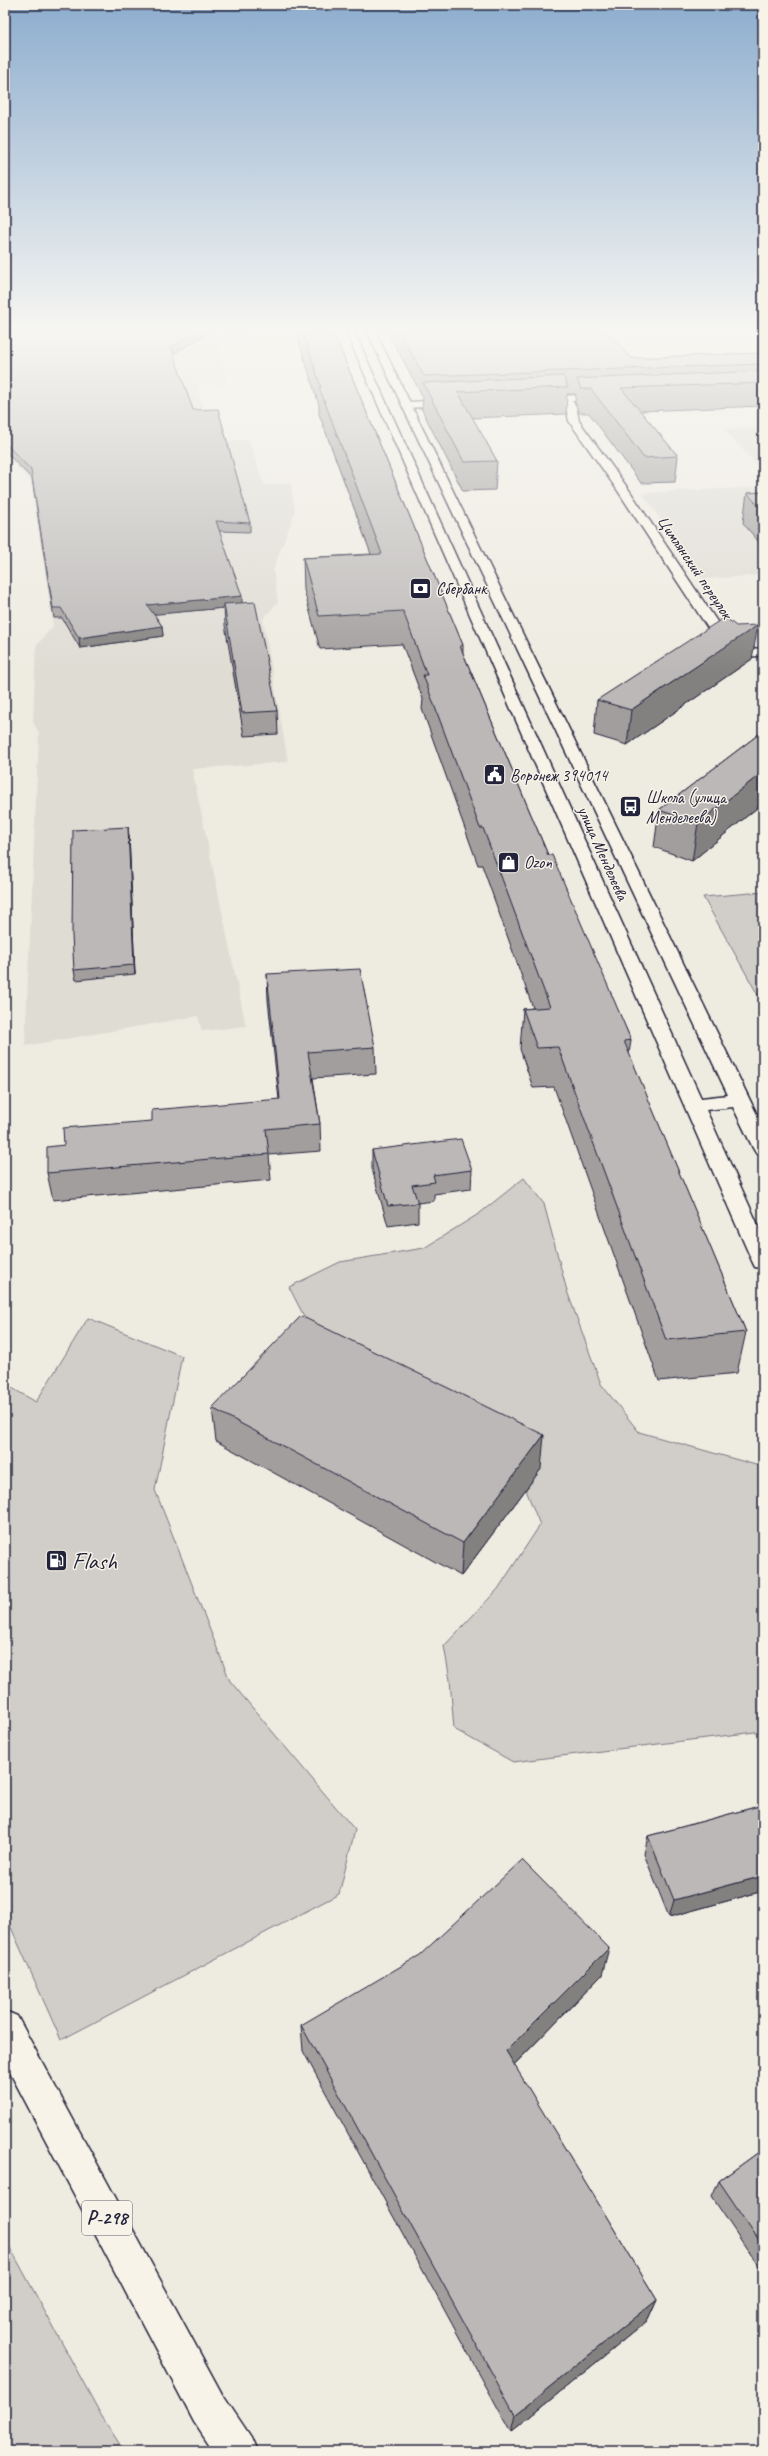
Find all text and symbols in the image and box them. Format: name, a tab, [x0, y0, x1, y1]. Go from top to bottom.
street label: Цимлянский переулок	[653, 511, 738, 624]
bank icon: Сбербанк	[407, 575, 433, 601]
place label: Сбербанк	[436, 578, 488, 599]
public building icon: Воронеж 394014	[482, 762, 508, 788]
place label: Воронеж 394014	[510, 765, 610, 786]
place label: Школа (улица Менделеева)	[646, 787, 728, 828]
bus stop icon: Школа (улица Менделеева)	[618, 794, 644, 820]
street label: улица Менделеева	[572, 802, 634, 905]
shop icon: Ozon	[495, 849, 521, 875]
place label: Ozon	[524, 852, 552, 873]
place label: Flash	[72, 1546, 118, 1576]
fuel station icon: Flash	[43, 1548, 69, 1574]
road number: Р-298	[82, 2201, 132, 2235]

